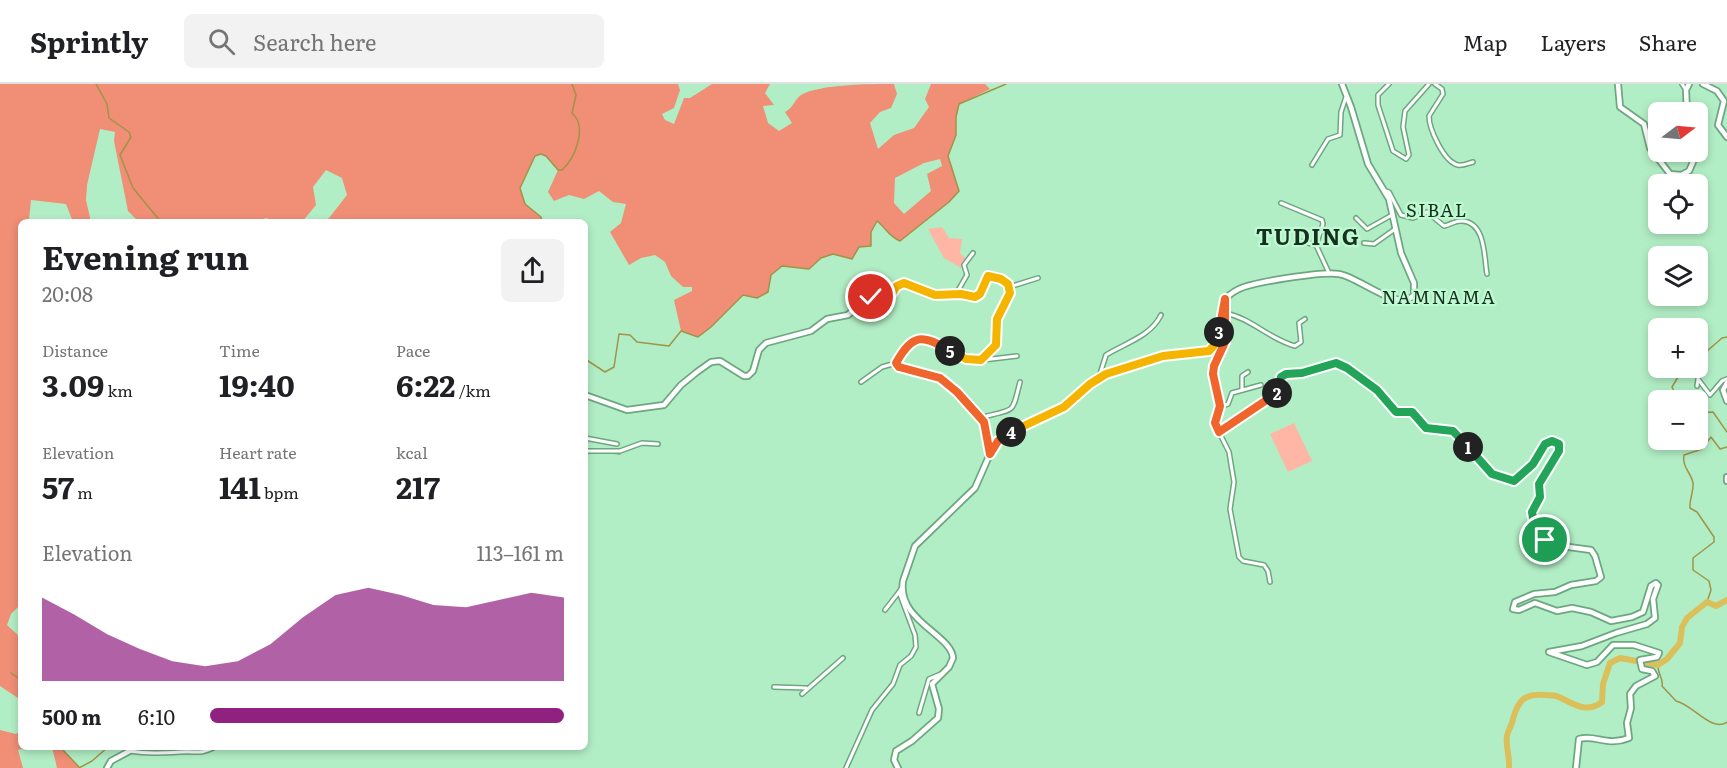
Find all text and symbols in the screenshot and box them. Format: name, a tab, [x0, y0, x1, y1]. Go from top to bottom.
search box	[184, 14, 604, 68]
text: Sprintly	[30, 20, 148, 62]
icon: search	[205, 25, 238, 58]
text: Search here	[253, 25, 376, 58]
text: Map	[1463, 26, 1508, 57]
text: Layers	[1541, 26, 1606, 57]
text: Share	[1639, 26, 1697, 57]
north arrow	[1648, 102, 1708, 162]
map controls	[1648, 102, 1708, 450]
button: locate	[1648, 174, 1708, 234]
district label: SIBAL	[1406, 196, 1468, 223]
district label: TUDING	[1256, 219, 1360, 252]
text: Evening run	[42, 231, 249, 280]
button: share	[501, 239, 564, 302]
button: layers	[1648, 246, 1708, 306]
pin	[845, 271, 896, 322]
text: 20:08	[42, 278, 93, 308]
icon: check	[854, 280, 887, 313]
district label: NAMNAMA	[1382, 283, 1496, 310]
pin: 3	[1204, 317, 1234, 347]
button: +	[1648, 318, 1708, 378]
text: 3	[1215, 320, 1223, 344]
pin: 5	[935, 336, 965, 366]
text: Distance	[42, 338, 108, 362]
text: Time	[219, 338, 260, 362]
text: Pace	[396, 338, 430, 362]
text: 5	[946, 339, 954, 363]
text: 3.09	[42, 362, 104, 406]
text: 19:40	[219, 362, 295, 406]
text: 6:22	[396, 362, 455, 406]
text: km	[104, 378, 133, 402]
text: /km	[455, 378, 491, 402]
pin: 2	[1262, 378, 1292, 408]
text: 2	[1273, 381, 1281, 405]
button: −	[1648, 390, 1708, 450]
pin: 4	[996, 417, 1026, 447]
text: 4	[1006, 420, 1016, 444]
pin: 1	[1453, 432, 1483, 462]
text: 1	[1465, 435, 1471, 459]
text: Elevation	[42, 440, 114, 464]
text: Heart rate	[219, 440, 297, 464]
text: kcal	[396, 440, 428, 464]
text: 57	[42, 464, 74, 508]
text: 141	[219, 464, 261, 508]
text: 217	[396, 464, 440, 508]
text: m	[74, 480, 93, 504]
text: bpm	[261, 480, 299, 504]
pin	[1519, 514, 1570, 565]
icon: arrive	[1528, 523, 1561, 556]
text: Elevation	[42, 537, 132, 567]
text: 113–161 m	[476, 537, 564, 567]
text: 500 m	[42, 701, 101, 731]
text: 6:10	[138, 701, 175, 731]

